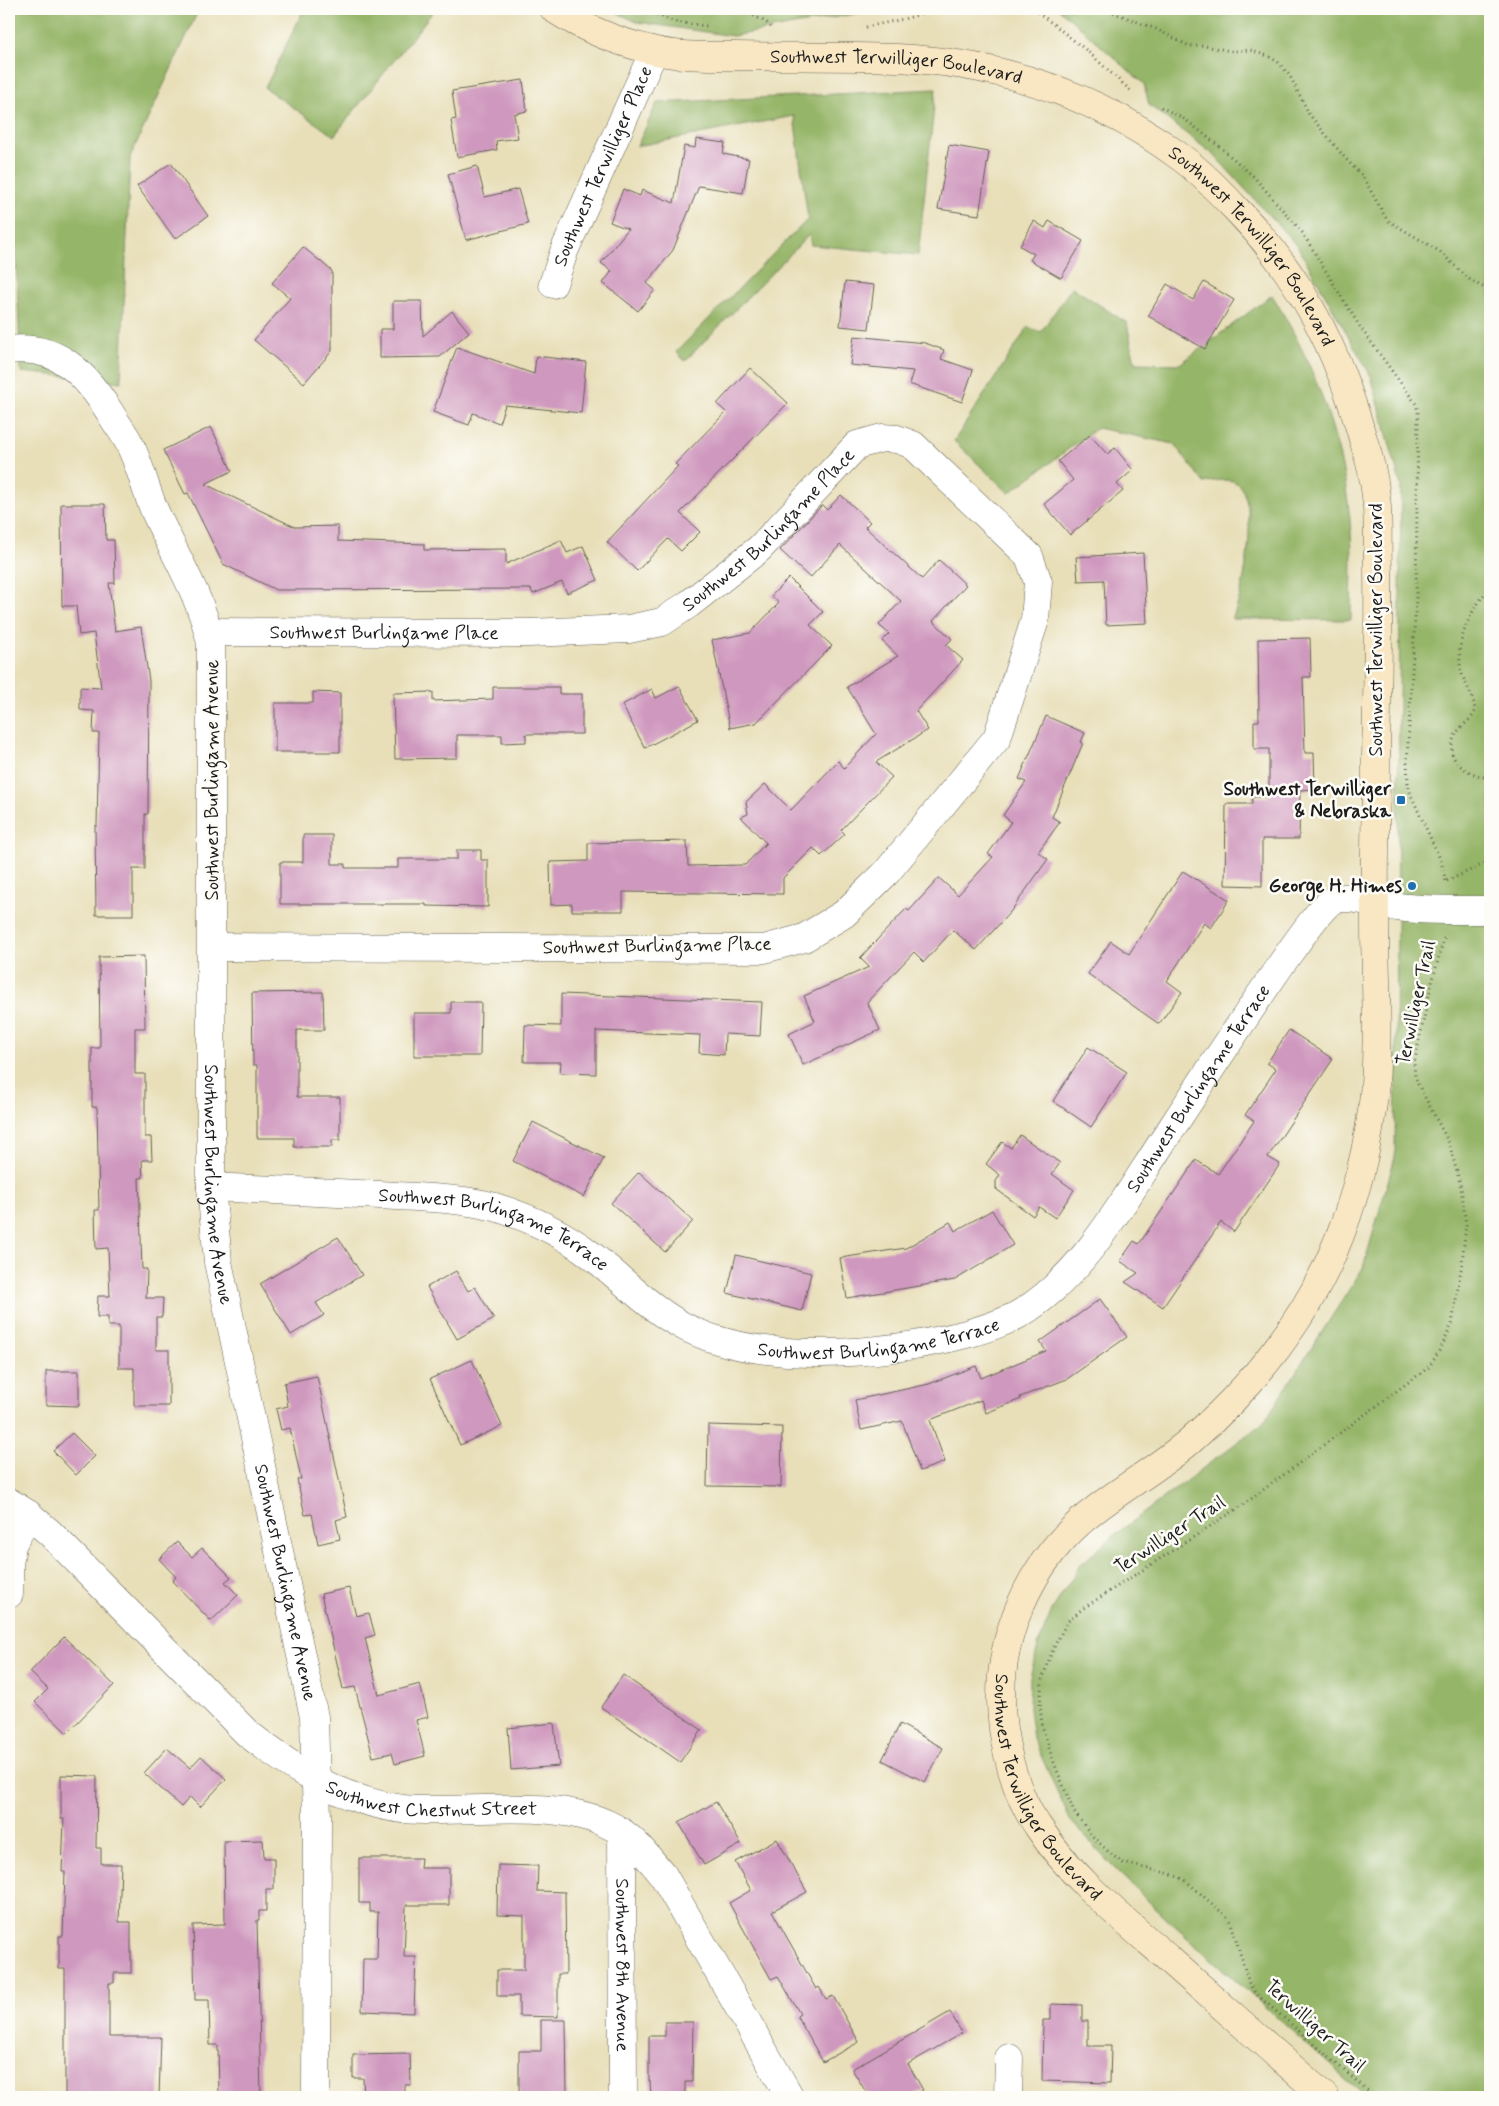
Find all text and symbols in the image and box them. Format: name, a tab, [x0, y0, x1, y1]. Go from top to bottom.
street label: Southwest Terwilliger Boulevard	[770, 44, 1025, 90]
street label: Southwest Terwilliger Place	[547, 62, 658, 270]
street label: Southwest Terwilliger Boulevard	[1164, 140, 1340, 350]
street label: Southwest Burlingame Place	[677, 443, 860, 618]
street label: Southwest Terwilliger Boulevard	[1364, 503, 1390, 757]
street label: Southwest Burlingame Place	[269, 620, 499, 648]
street label: Southwest Burlingame Avenue	[200, 659, 228, 901]
place label: Southwest Terwilliger & Nebraska	[1223, 777, 1392, 824]
marker: Southwest Terwilliger & Nebraska	[1395, 794, 1407, 806]
place label: George H. Himes	[1269, 874, 1403, 902]
marker: George H. Himes	[1406, 880, 1418, 892]
street label: Southwest Burlingame Place	[542, 932, 772, 963]
street label: Terwilliger Trail	[1391, 938, 1443, 1068]
street label: Southwest Burlingame Terrace	[1121, 980, 1276, 1198]
street label: Southwest Burlingame Avenue	[196, 1064, 239, 1307]
street label: Southwest Burlingame Terrace	[378, 1182, 614, 1277]
street label: Southwest Burlingame Terrace	[756, 1312, 1003, 1366]
street label: Southwest Burlingame Avenue	[248, 1462, 323, 1703]
street label: Terwilliger Trail	[1110, 1490, 1231, 1581]
street label: Southwest Terwilliger Boulevard	[988, 1673, 1108, 1906]
street label: Southwest Chestnut Street	[322, 1774, 537, 1823]
street label: Southwest 8th Avenue	[610, 1878, 635, 2052]
street label: Terwilliger Trail	[1259, 1974, 1371, 2079]

